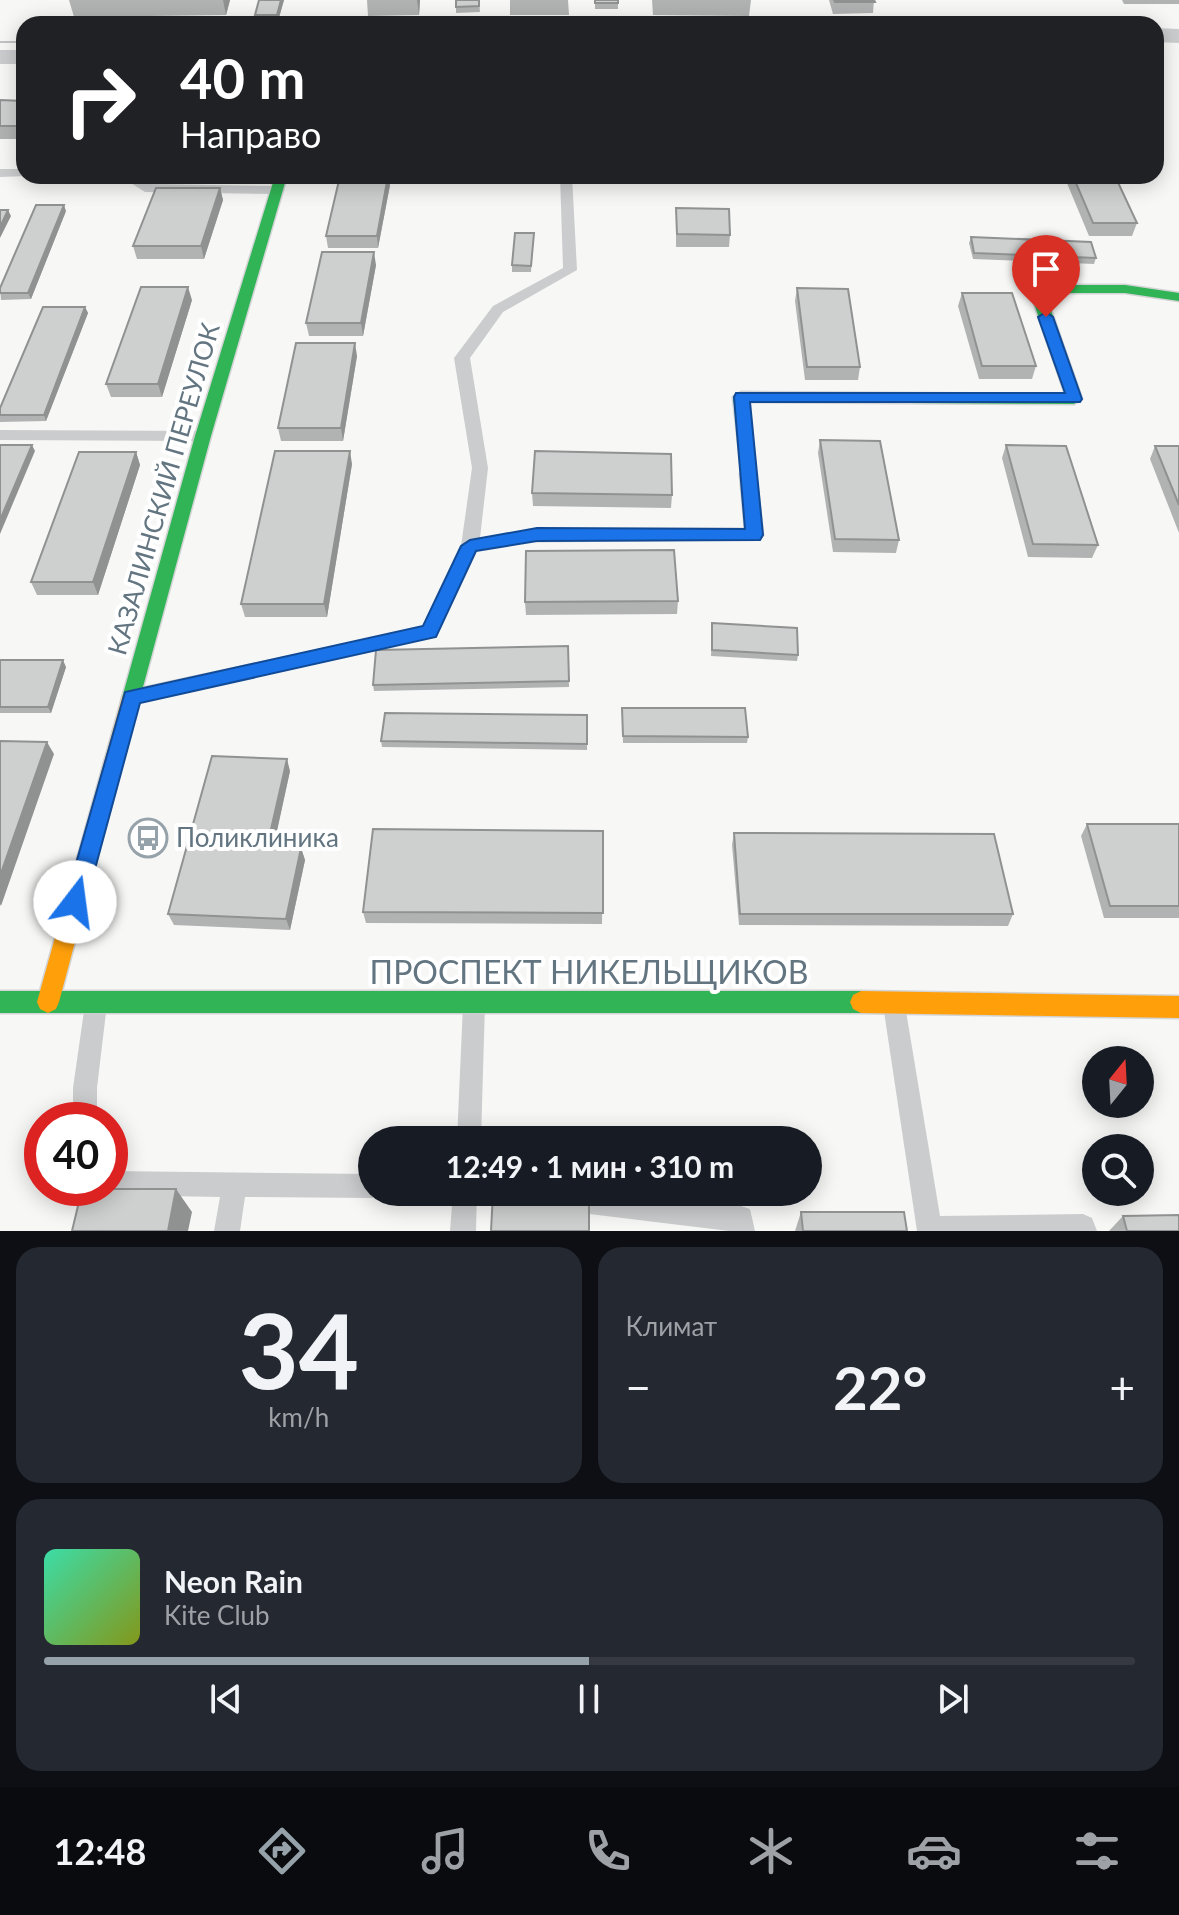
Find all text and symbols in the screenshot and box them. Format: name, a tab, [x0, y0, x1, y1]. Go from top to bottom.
text: 40 m	[180, 44, 305, 111]
icon: right	[48, 48, 152, 152]
text: Направо	[180, 112, 321, 156]
pin	[1012, 235, 1080, 317]
icon: arrive	[1024, 247, 1068, 291]
street label: КАЗАЛИНСКИЙ ПЕРЕУЛОК	[100, 318, 226, 658]
bus stop icon: Поликлиника	[127, 817, 169, 859]
place label: Поликлиника	[176, 821, 339, 853]
position arrow	[33, 860, 117, 944]
street label: ПРОСПЕКТ НИКЕЛЬЩИКОВ	[370, 952, 808, 991]
north arrow	[1082, 1046, 1154, 1118]
map controls	[1082, 1046, 1154, 1206]
speed limit sign: 40	[24, 1102, 128, 1206]
button: search	[1082, 1134, 1154, 1206]
text: 12:49 · 1 мин · 310 m	[446, 1148, 734, 1184]
text: 34	[238, 1286, 359, 1411]
text: Климат	[626, 1310, 717, 1342]
text: 22°	[833, 1351, 928, 1423]
text: −	[626, 1361, 651, 1413]
text: +	[1109, 1361, 1135, 1413]
text: km/h	[268, 1401, 329, 1433]
text: Neon Rain	[164, 1563, 303, 1599]
text: Kite Club	[164, 1599, 270, 1631]
icon: previous	[204, 1677, 248, 1721]
icon: pause	[567, 1677, 611, 1721]
icon: next	[931, 1677, 975, 1721]
icon: directions	[254, 1823, 310, 1879]
icon: music	[417, 1823, 473, 1879]
icon: phone	[580, 1823, 636, 1879]
icon: climate	[743, 1823, 799, 1879]
icon: car	[906, 1823, 962, 1879]
icon: filters	[1069, 1823, 1125, 1879]
text: 12:48	[54, 1829, 146, 1873]

